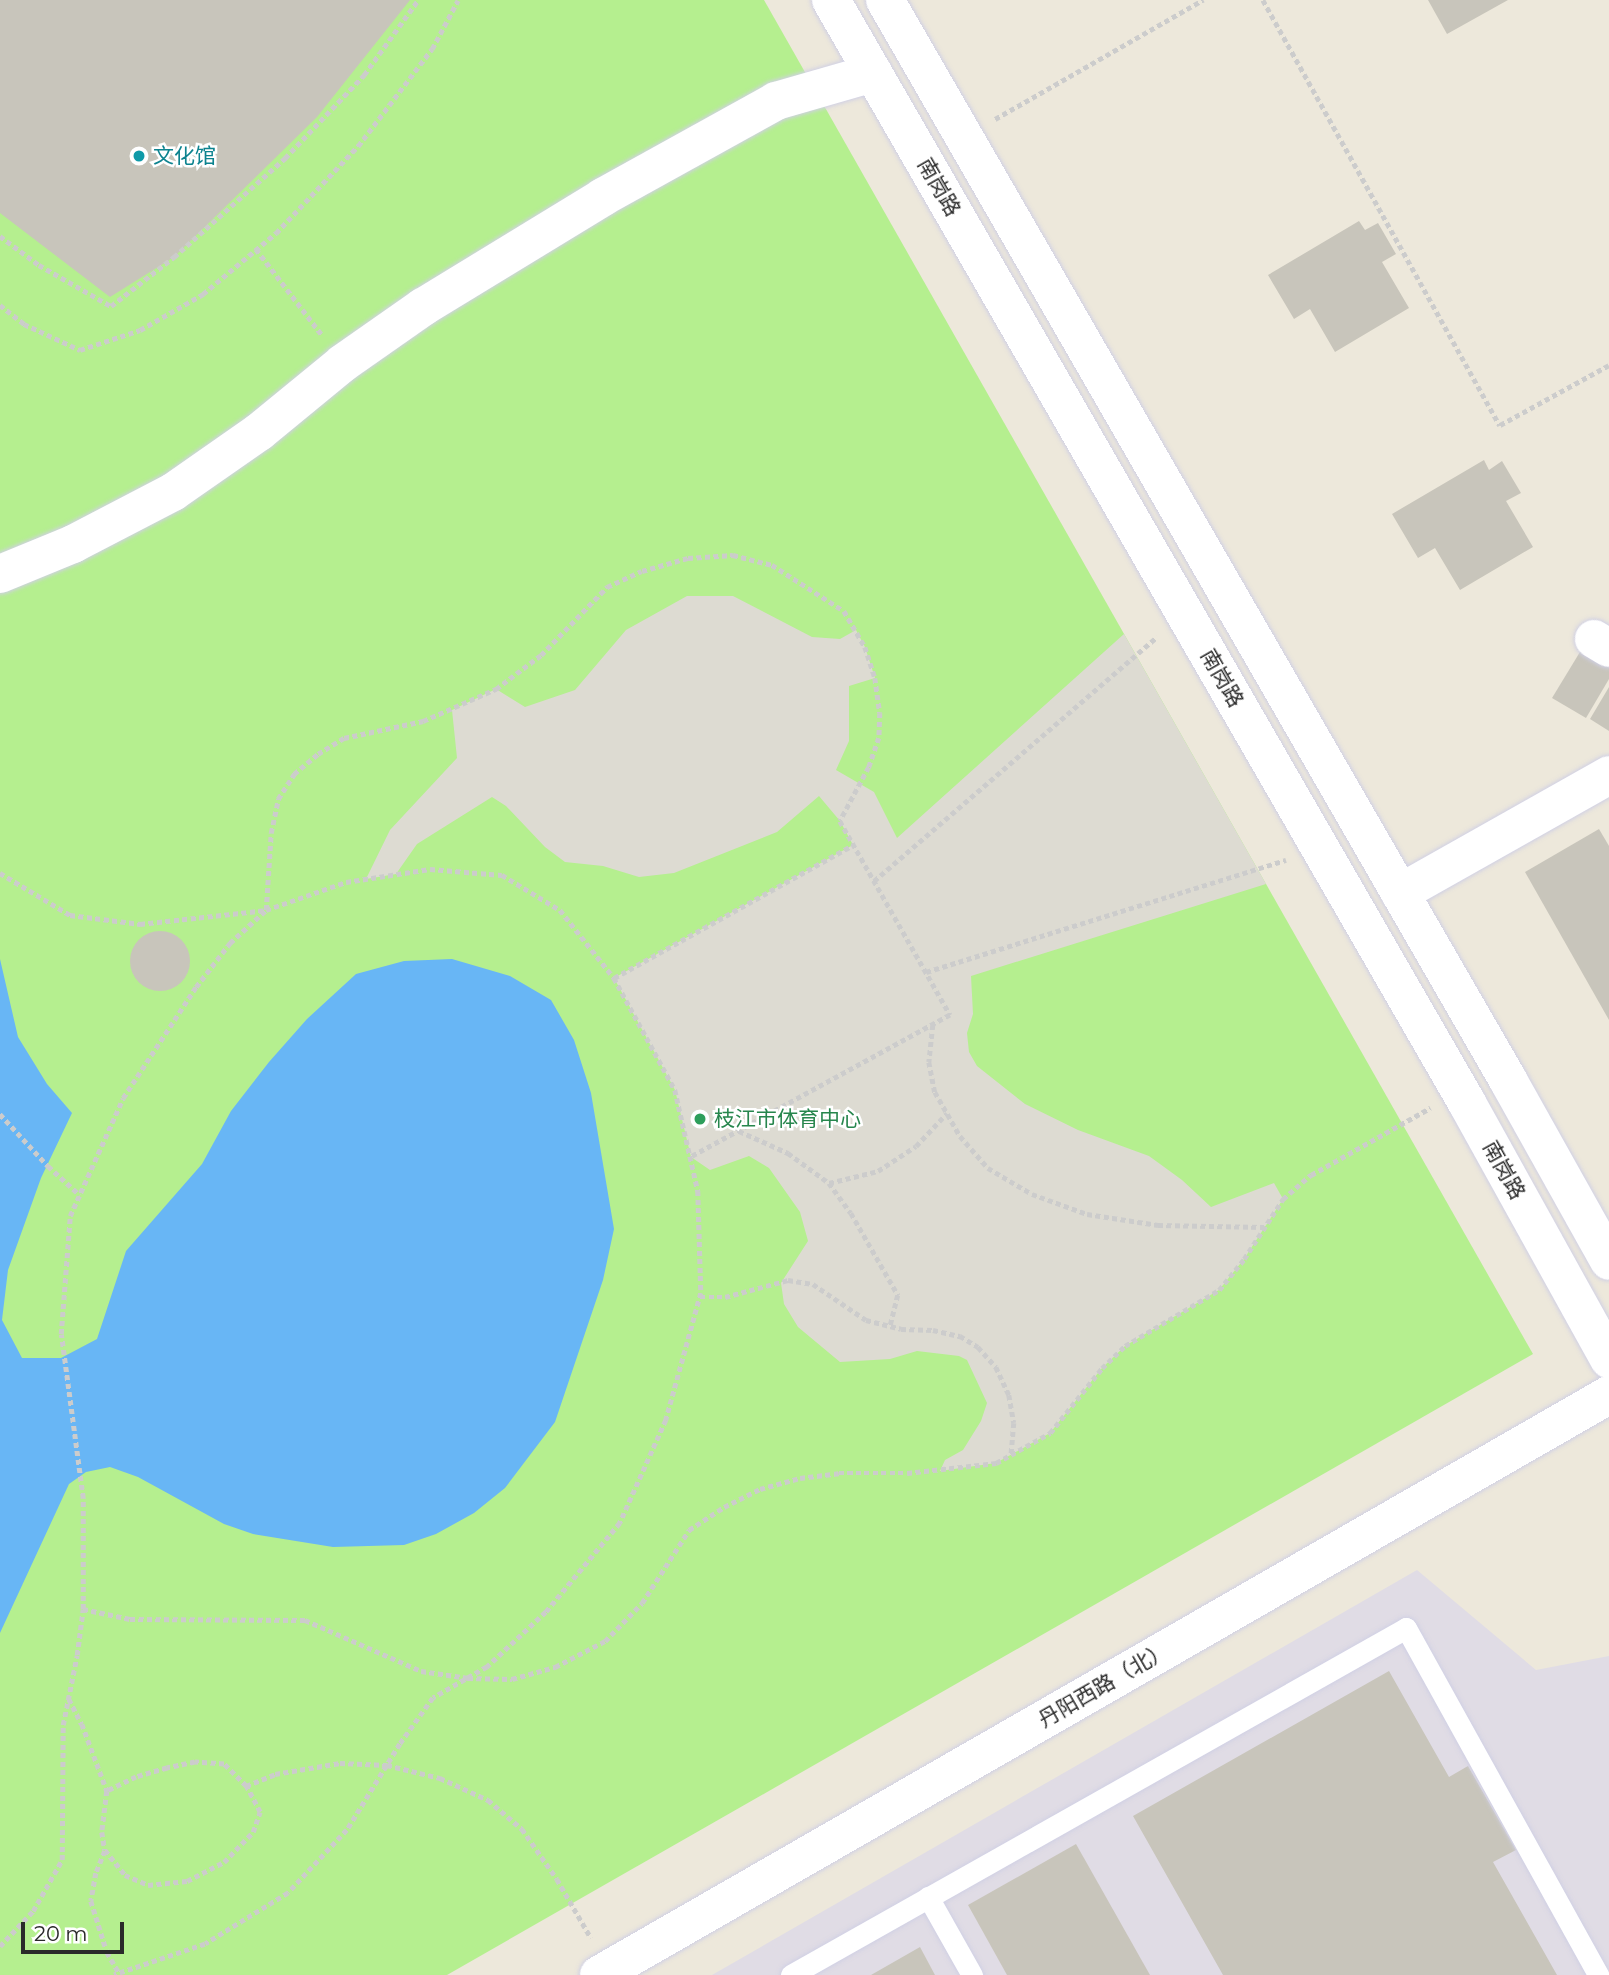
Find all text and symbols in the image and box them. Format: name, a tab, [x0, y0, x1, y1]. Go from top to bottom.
place label: 文化馆	[153, 143, 216, 169]
marker: 文化馆	[131, 148, 147, 164]
street label: 南岗路	[912, 153, 966, 221]
street label: 南岗路	[1195, 644, 1249, 712]
place label: 枝江市体育中心	[714, 1106, 861, 1132]
marker: 枝江市体育中心	[692, 1111, 708, 1127]
street label: 南岗路	[1478, 1136, 1530, 1204]
street label: 丹阳西路（北）	[1034, 1637, 1174, 1733]
scale bar	[24, 1909, 128, 1953]
text: 20 m	[34, 1921, 88, 1946]

